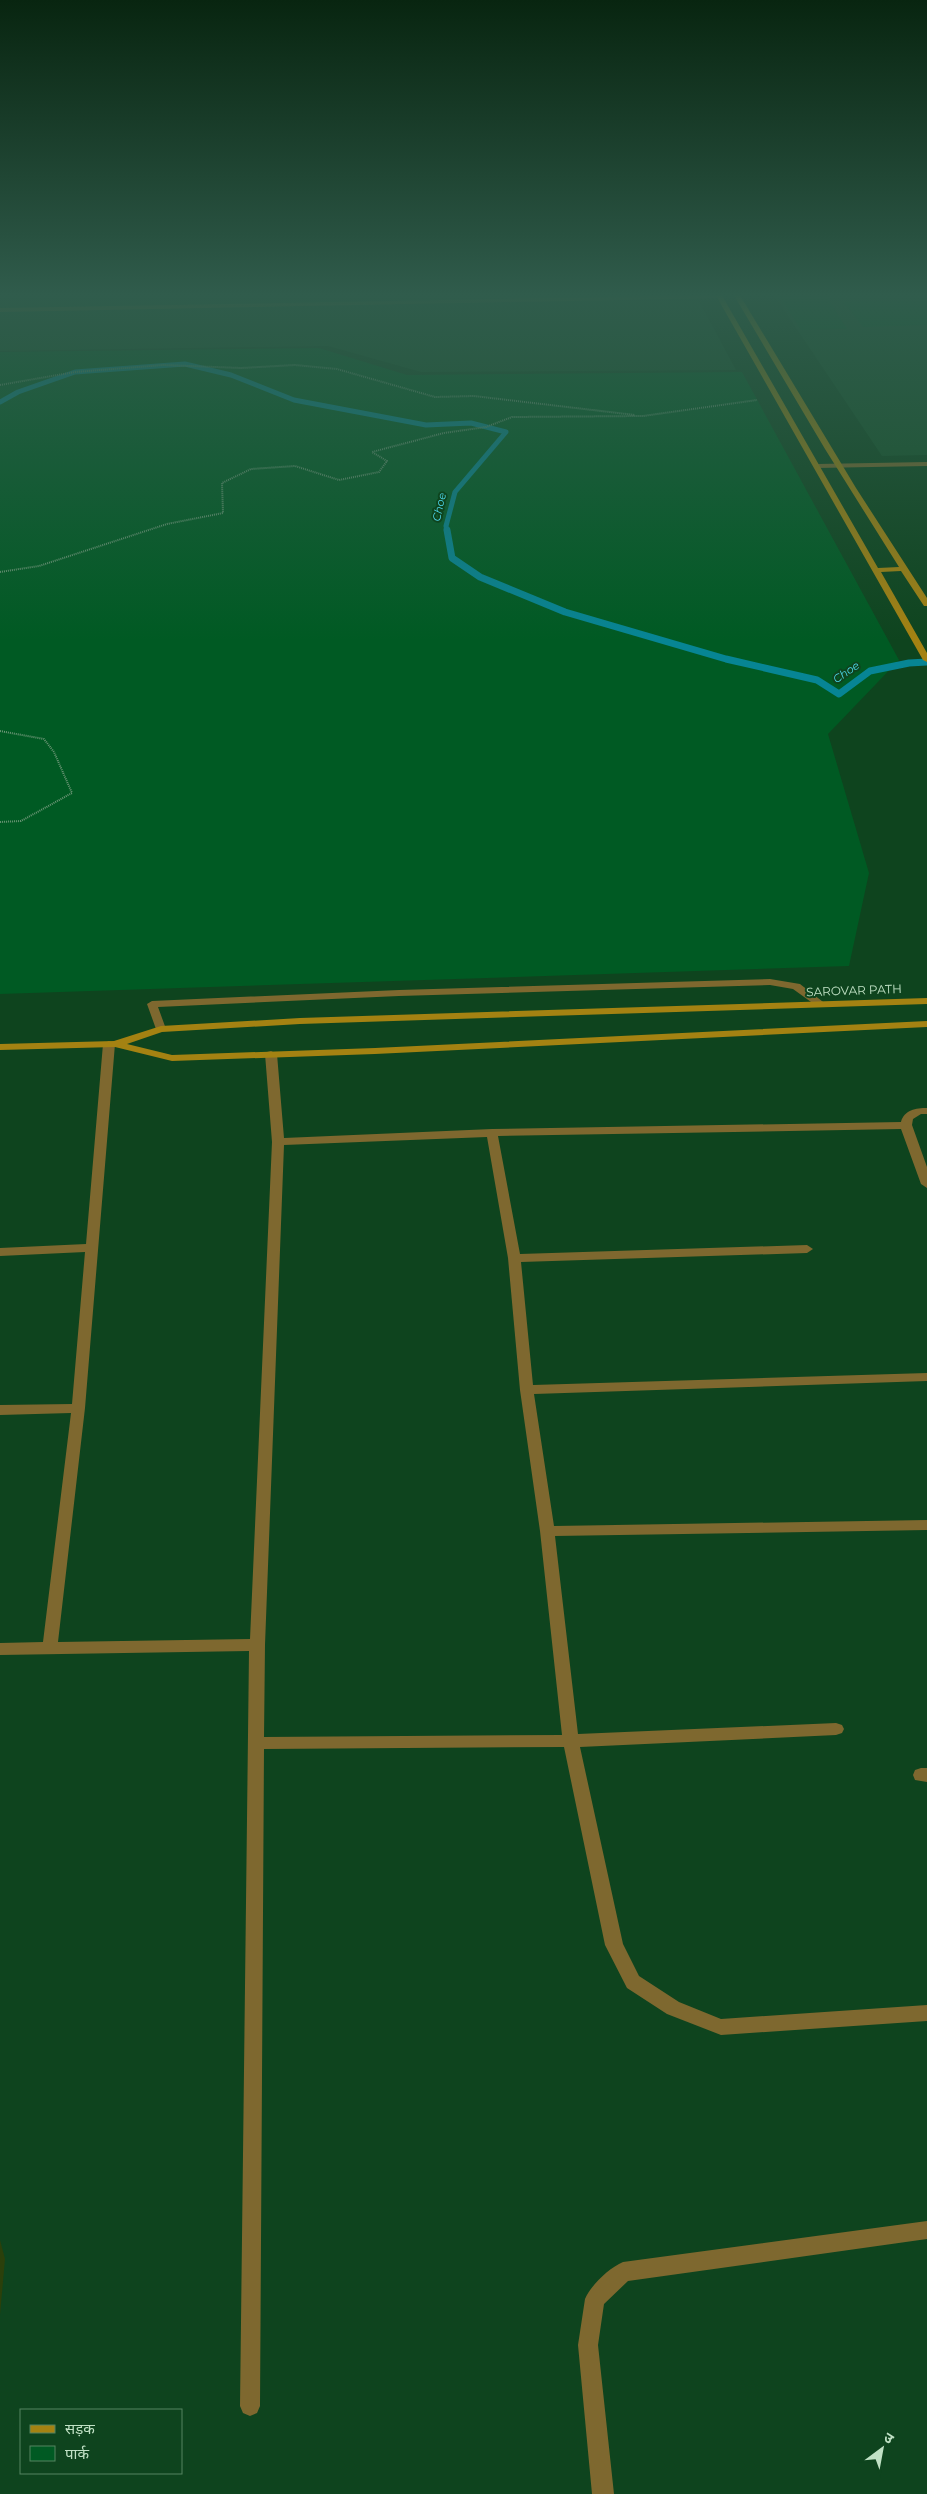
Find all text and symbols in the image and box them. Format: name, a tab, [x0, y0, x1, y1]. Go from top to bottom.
water label: Choe	[429, 491, 449, 523]
water label: Choe	[830, 658, 862, 686]
street label: SAROVAR PATH	[806, 981, 902, 999]
legend	[20, 2409, 182, 2474]
text: सड़क	[65, 2419, 95, 2438]
north arrow	[857, 2424, 907, 2474]
text: उ	[881, 2428, 898, 2448]
text: पार्क	[65, 2444, 89, 2463]

